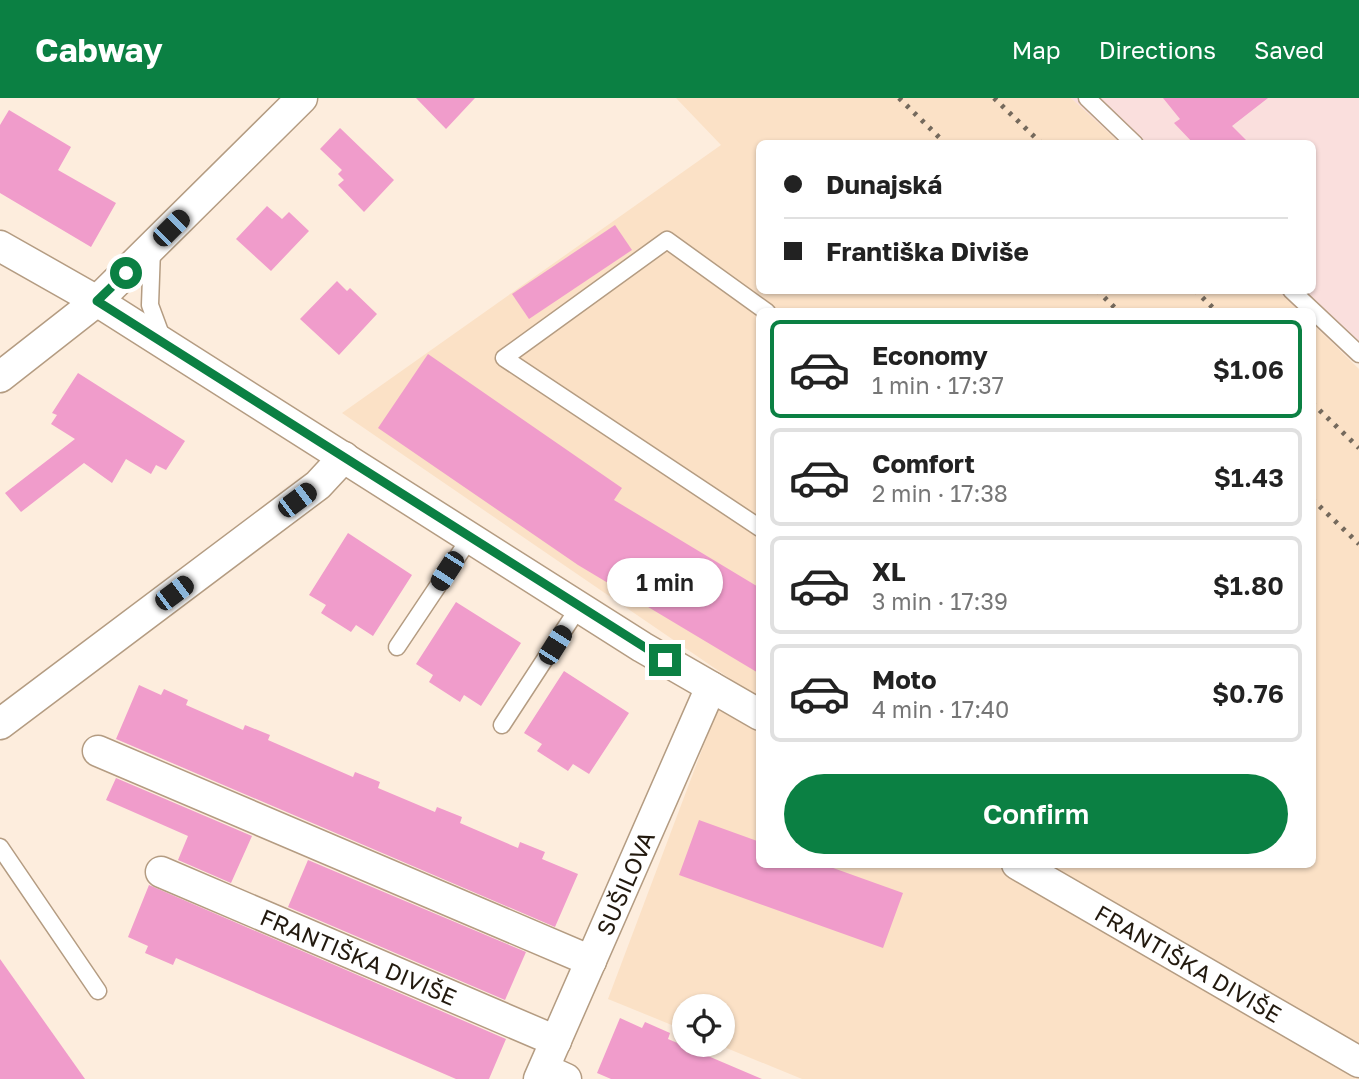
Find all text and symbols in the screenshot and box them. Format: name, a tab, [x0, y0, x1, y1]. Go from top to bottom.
text: Cabway	[35, 30, 163, 69]
text: Map	[1012, 35, 1061, 64]
text: Directions	[1099, 35, 1216, 64]
text: Saved	[1254, 35, 1324, 64]
text: Dunajská	[826, 169, 942, 200]
car	[149, 206, 194, 250]
text: Františka Diviše	[826, 236, 1029, 267]
route start	[110, 257, 142, 289]
icon: car	[788, 338, 851, 401]
text: Economy	[872, 340, 988, 371]
text: $1.06	[1213, 354, 1284, 385]
text: 1 min · 17:37	[872, 371, 1004, 399]
icon: car	[788, 446, 851, 509]
text: Comfort	[872, 448, 975, 479]
text: $1.43	[1214, 462, 1284, 493]
car	[274, 479, 321, 521]
text: 2 min · 17:38	[872, 479, 1008, 507]
car	[427, 548, 468, 594]
icon: car	[788, 554, 851, 617]
text: XL	[872, 556, 906, 587]
callout: 1 min	[607, 559, 723, 608]
text: 1 min	[636, 568, 694, 596]
text: $1.80	[1213, 570, 1284, 601]
car	[151, 572, 198, 614]
text: 3 min · 17:39	[872, 587, 1008, 615]
car	[535, 622, 576, 668]
route end	[649, 644, 681, 676]
icon: car	[788, 662, 851, 725]
text: Moto	[872, 664, 937, 695]
text: $0.76	[1212, 678, 1284, 709]
text: 4 min · 17:40	[872, 695, 1009, 723]
button: Confirm	[784, 774, 1288, 854]
street label: SUŠILOVA	[590, 827, 660, 939]
street label: FRANTIŠKA DIVIŠE	[1090, 898, 1287, 1028]
street label: FRANTIŠKA DIVIŠE	[256, 902, 461, 1011]
map controls	[672, 994, 735, 1057]
button: locate	[672, 994, 735, 1057]

